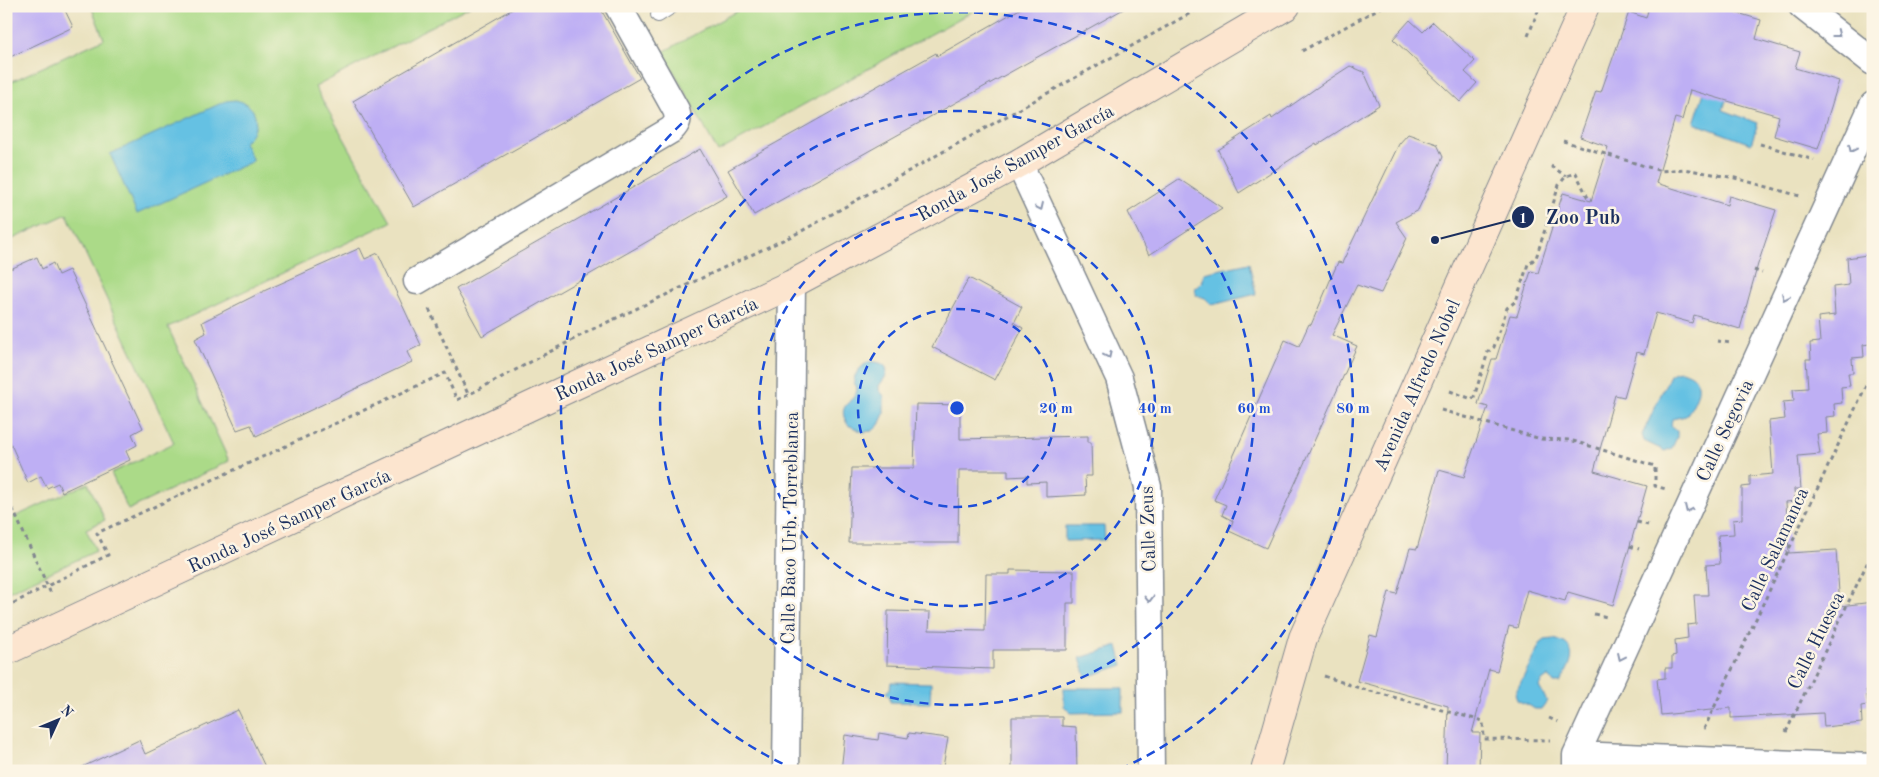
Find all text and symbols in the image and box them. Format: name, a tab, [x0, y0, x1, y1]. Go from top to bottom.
one-way arrow	[1832, 29, 1841, 38]
street label: Ronda José Samper García	[915, 102, 1118, 226]
one-way arrow	[1849, 144, 1859, 153]
callout: Zoo Pub	[1511, 200, 1630, 235]
one-way arrow	[1033, 202, 1044, 211]
text: Zoo Pub	[1546, 209, 1620, 229]
text: 1	[1519, 212, 1527, 227]
one-way arrow	[1781, 292, 1791, 301]
street label: Ronda José Samper García	[553, 295, 762, 406]
street label: Avenida Alfredo Nobel	[1372, 297, 1465, 475]
one-way arrow	[1102, 350, 1113, 359]
street label: Calle Segovia	[1694, 376, 1758, 485]
centre of rings	[948, 399, 966, 417]
text: 20 m	[1039, 402, 1073, 417]
text: 40 m	[1138, 402, 1172, 417]
text: 60 m	[1237, 402, 1271, 417]
text: 80 m	[1336, 402, 1370, 417]
street label: Calle Baco Urb. Torreblanca	[780, 411, 803, 645]
street label: Ronda José Samper García	[186, 467, 395, 578]
street label: Calle Salamanca	[1739, 485, 1814, 615]
street label: Calle Zeus	[1139, 486, 1160, 572]
one-way arrow	[1684, 504, 1695, 513]
street label: Calle Huesca	[1785, 589, 1849, 693]
one-way arrow	[1144, 595, 1154, 603]
one-way arrow	[1617, 652, 1627, 661]
north arrow	[32, 694, 82, 744]
text: N	[58, 703, 76, 721]

